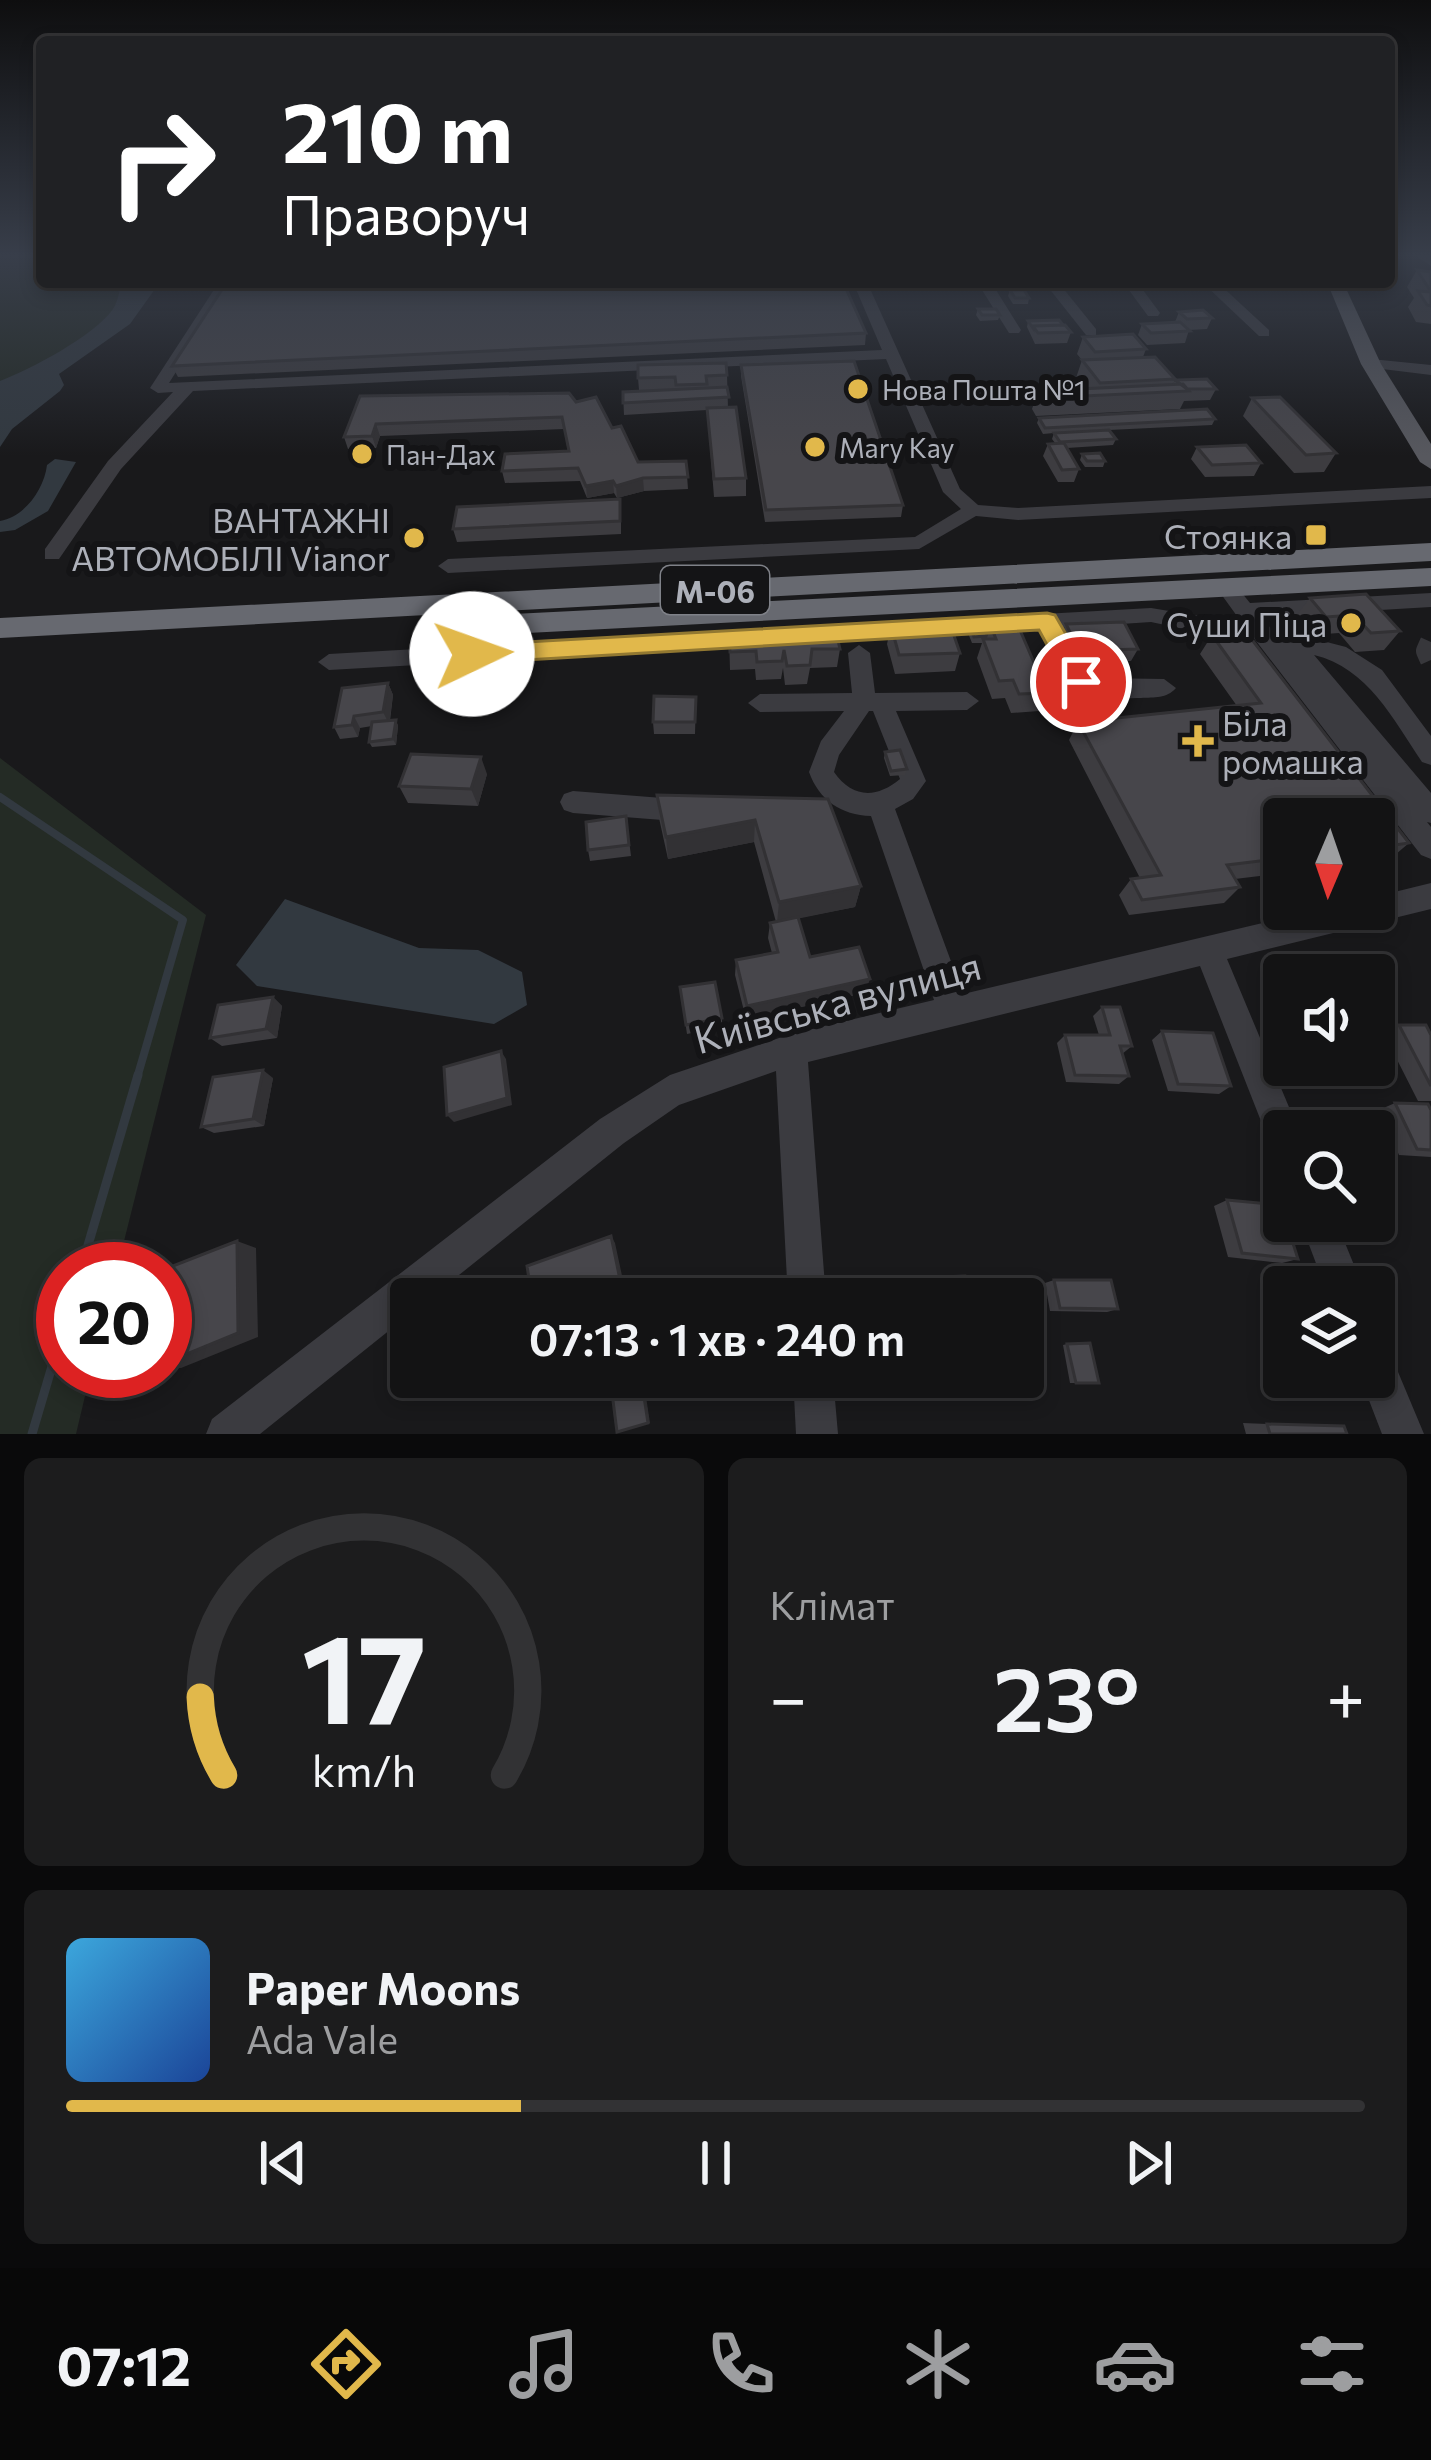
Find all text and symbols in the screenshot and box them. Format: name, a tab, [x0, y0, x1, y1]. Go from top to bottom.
text: 210 m	[282, 78, 513, 180]
icon: right	[84, 84, 240, 240]
text: Праворуч	[282, 180, 530, 246]
place label: Нова Пошта №1	[882, 373, 1086, 406]
marker: Нова Пошта №1	[845, 376, 871, 402]
place label: Mary Kay	[839, 431, 955, 464]
marker: Mary Kay	[802, 434, 828, 460]
place label: Пан-Дах	[386, 438, 496, 471]
marker: Пан-Дах	[349, 441, 375, 467]
place label: ВАНТАЖНІ АВТОМОБІЛІ Vianor	[71, 499, 390, 578]
place label: Стоянка	[1164, 515, 1292, 556]
marker: Стоянка	[1303, 522, 1329, 548]
marker: ВАНТАЖНІ АВТОМОБІЛІ Vianor	[401, 525, 427, 551]
road number: М-06	[661, 566, 769, 614]
position arrow	[409, 591, 535, 717]
place label: Суши Піца	[1166, 603, 1327, 644]
marker: Суши Піца	[1338, 610, 1364, 636]
pin	[1030, 631, 1132, 733]
icon: arrive	[1048, 649, 1114, 715]
place label: Біла ромашка	[1222, 702, 1364, 781]
marker: Біла ромашка	[1185, 728, 1211, 754]
north arrow	[1263, 798, 1395, 930]
map controls	[1263, 798, 1395, 1398]
street label: Київська вулиця	[688, 940, 986, 1062]
button: sound	[1263, 954, 1395, 1086]
button: search	[1263, 1110, 1395, 1242]
speed limit sign: 20	[36, 1242, 192, 1398]
button: layers	[1263, 1266, 1395, 1398]
text: 07:13 · 1 хв · 240 m	[529, 1310, 905, 1365]
text: Клімат	[770, 1580, 895, 1628]
text: 17	[301, 1597, 426, 1750]
text: 23°	[993, 1640, 1140, 1751]
text: −	[770, 1655, 807, 1736]
text: +	[1326, 1655, 1365, 1736]
text: km/h	[312, 1743, 416, 1796]
text: Paper Moons	[246, 1959, 520, 2014]
text: Ada Vale	[246, 2014, 398, 2062]
icon: previous	[250, 2130, 316, 2196]
icon: pause	[683, 2130, 749, 2196]
icon: next	[1116, 2130, 1182, 2196]
icon: directions	[304, 2322, 388, 2406]
icon: music	[502, 2322, 586, 2406]
icon: phone	[699, 2322, 783, 2406]
icon: climate	[896, 2322, 980, 2406]
icon: car	[1093, 2322, 1177, 2406]
icon: filters	[1290, 2322, 1374, 2406]
text: 07:12	[57, 2331, 191, 2397]

